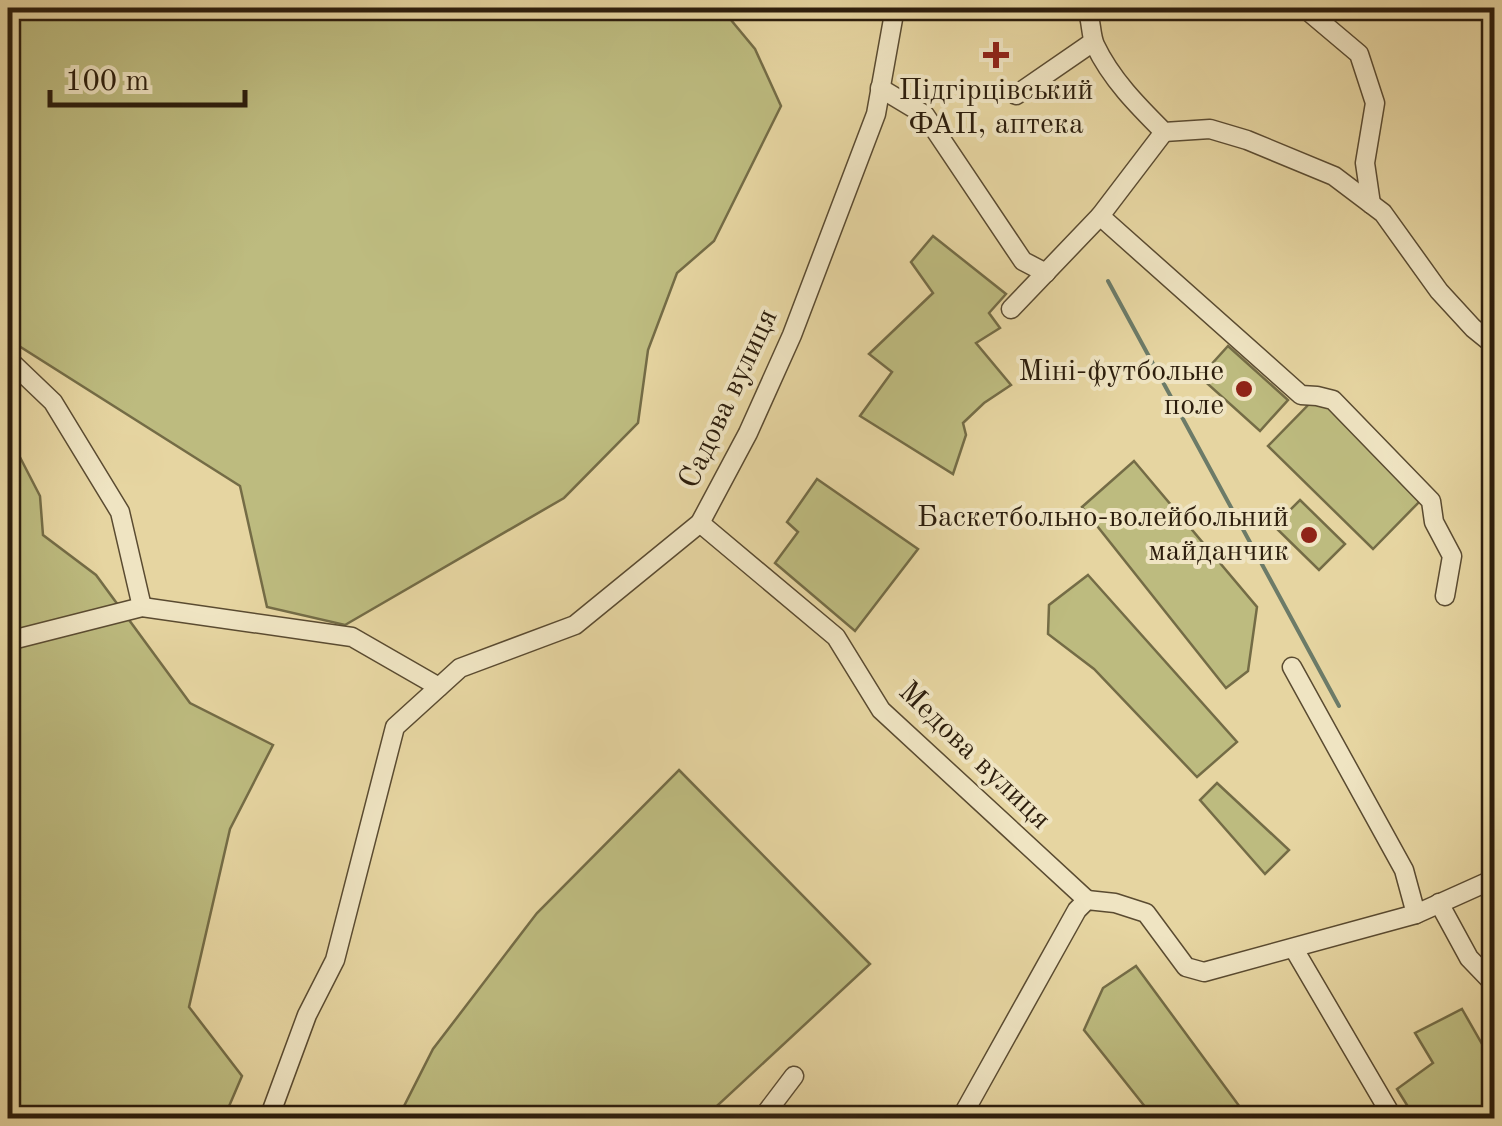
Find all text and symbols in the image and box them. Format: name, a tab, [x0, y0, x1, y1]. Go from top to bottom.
marker: Підгірцівський ФАП, аптека	[983, 42, 1009, 68]
scale bar	[50, 45, 245, 107]
text: 100 m	[65, 67, 149, 97]
place label: Підгірцівський ФАП, аптека	[899, 76, 1093, 140]
street label: Садова вулиця	[674, 305, 784, 493]
place label: Міні-футбольне поле	[1018, 357, 1224, 421]
marker: Міні-футбольне поле	[1233, 378, 1255, 400]
place label: Баскетбольно-волейбольний майданчик	[917, 503, 1289, 567]
marker: Баскетбольно-волейбольний майданчик	[1298, 524, 1320, 546]
street label: Медова вулиця	[892, 676, 1056, 836]

